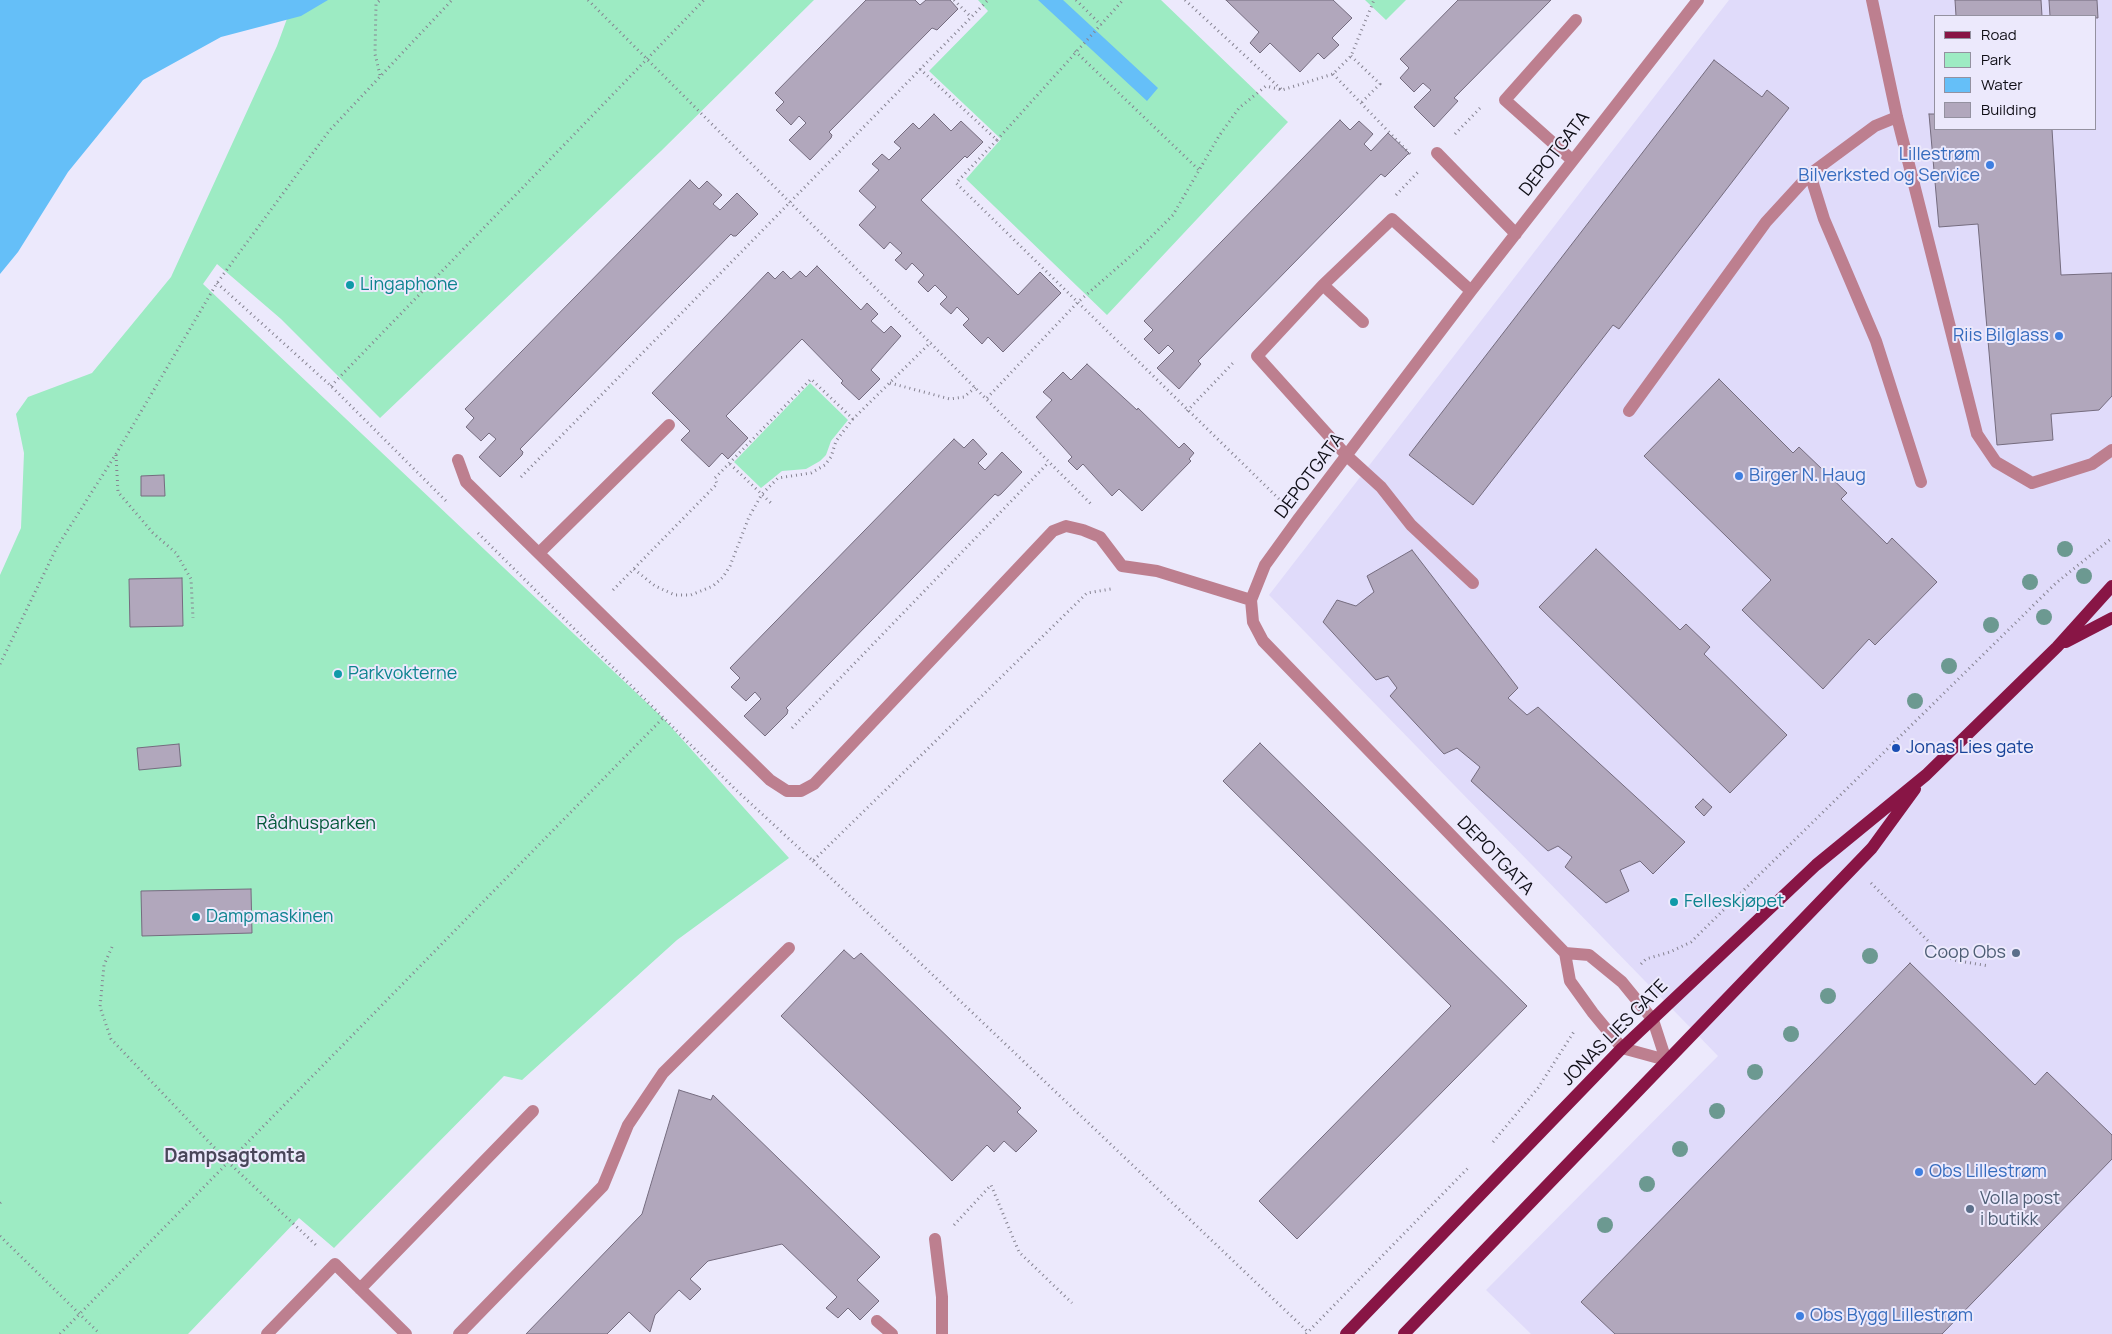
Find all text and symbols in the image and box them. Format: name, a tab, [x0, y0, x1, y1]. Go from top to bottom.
legend	[1934, 15, 2097, 130]
text: Road	[1981, 24, 2017, 45]
text: Park	[1981, 49, 2011, 70]
text: Water	[1981, 74, 2023, 95]
text: Building	[1981, 99, 2036, 120]
street label: DEPOTGATA	[1515, 108, 1595, 200]
place label: Lillestrøm Bilverksted og Service	[1798, 144, 1980, 186]
marker: Lillestrøm Bilverksted og Service	[1984, 159, 1996, 171]
place label: Lingaphone	[360, 274, 458, 296]
marker: Lingaphone	[344, 279, 356, 291]
place label: Riis Bilglass	[1953, 325, 2049, 347]
marker: Riis Bilglass	[2053, 330, 2065, 342]
street label: DEPOTGATA	[1271, 429, 1349, 523]
place label: Birger N. Haug	[1749, 465, 1866, 487]
marker: Birger N. Haug	[1733, 470, 1745, 482]
place label: Parkvokterne	[348, 663, 457, 685]
marker: Parkvokterne	[332, 668, 344, 680]
place label: Jonas Lies gate	[1906, 737, 2034, 759]
marker: Jonas Lies gate	[1890, 742, 1902, 754]
street label: DEPOTGATA	[1452, 812, 1538, 900]
park label: Rådhusparken	[256, 813, 376, 835]
place label: Felleskjøpet	[1684, 891, 1784, 913]
marker: Felleskjøpet	[1668, 896, 1680, 908]
place label: Dampmaskinen	[206, 906, 333, 928]
marker: Dampmaskinen	[190, 911, 202, 923]
place label: Coop Obs	[1925, 942, 2006, 964]
marker: Coop Obs	[2010, 947, 2022, 959]
street label: JONAS LIES GATE	[1558, 976, 1672, 1090]
district label: Dampsagtomta	[164, 1146, 306, 1168]
place label: Obs Lillestrøm	[1929, 1161, 2047, 1183]
marker: Obs Lillestrøm	[1913, 1166, 1925, 1178]
place label: Volla post i butikk	[1980, 1188, 2060, 1230]
marker: Volla post i butikk	[1964, 1203, 1976, 1215]
place label: Obs Bygg Lillestrøm	[1810, 1305, 1973, 1327]
marker: Obs Bygg Lillestrøm	[1794, 1310, 1806, 1322]

